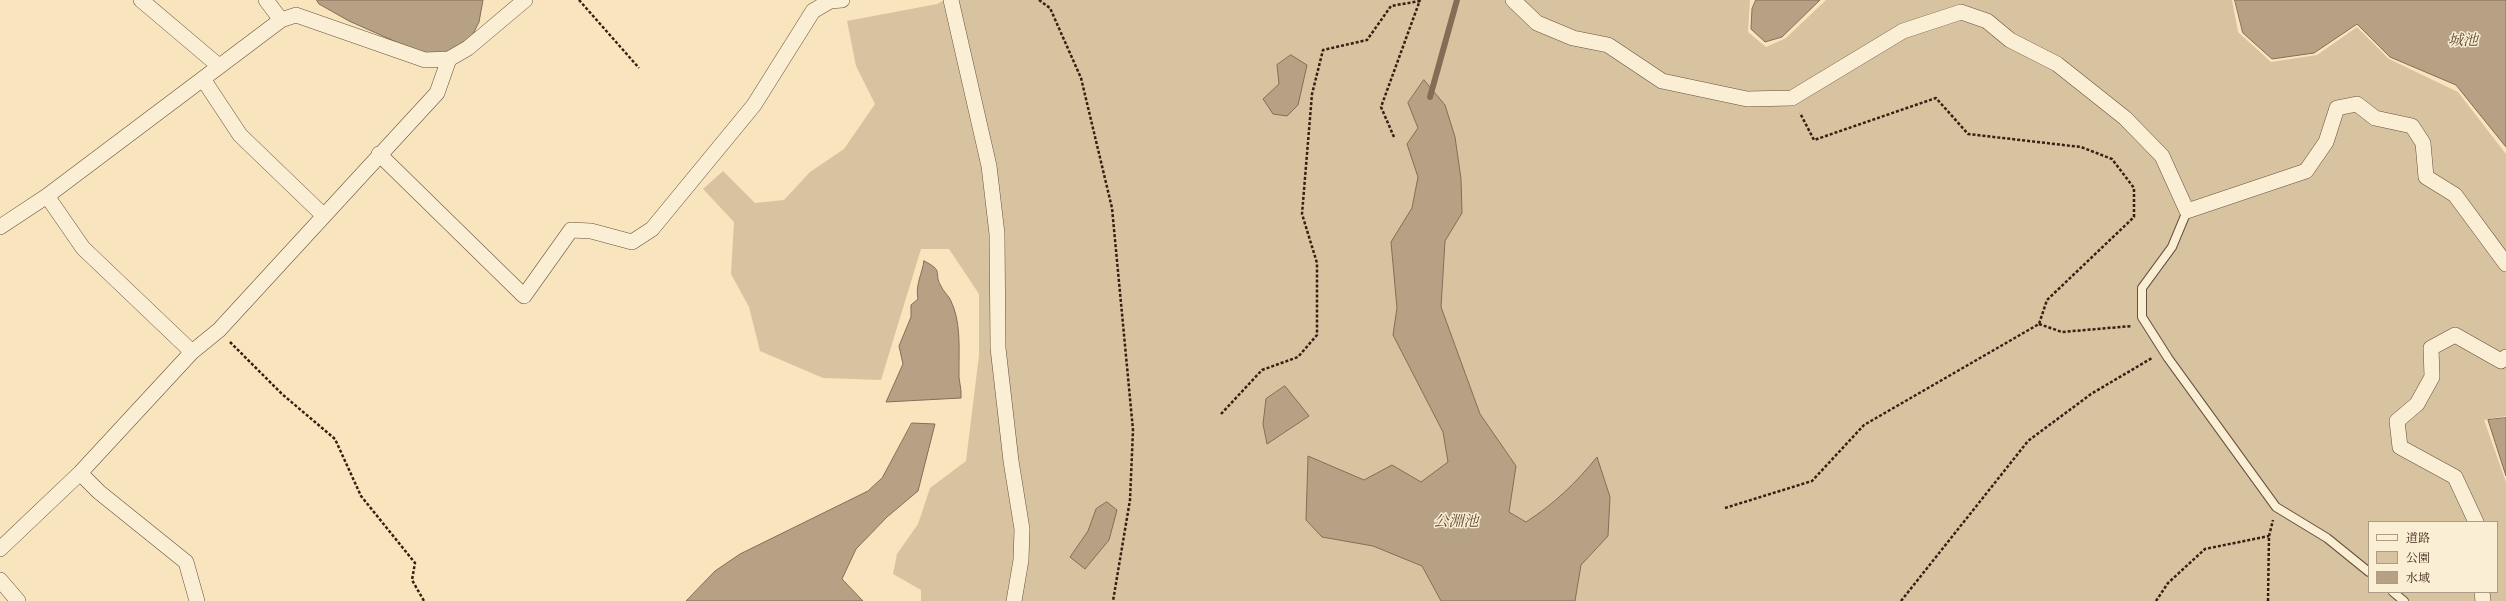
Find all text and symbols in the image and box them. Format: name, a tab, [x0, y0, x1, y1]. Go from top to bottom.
water label: 城池	[2448, 33, 2478, 51]
water label: 公淵池	[1434, 514, 1478, 532]
legend	[2368, 521, 2498, 593]
text: 道路	[2406, 531, 2430, 546]
text: 公園	[2406, 551, 2430, 566]
text: 水域	[2406, 571, 2430, 586]

